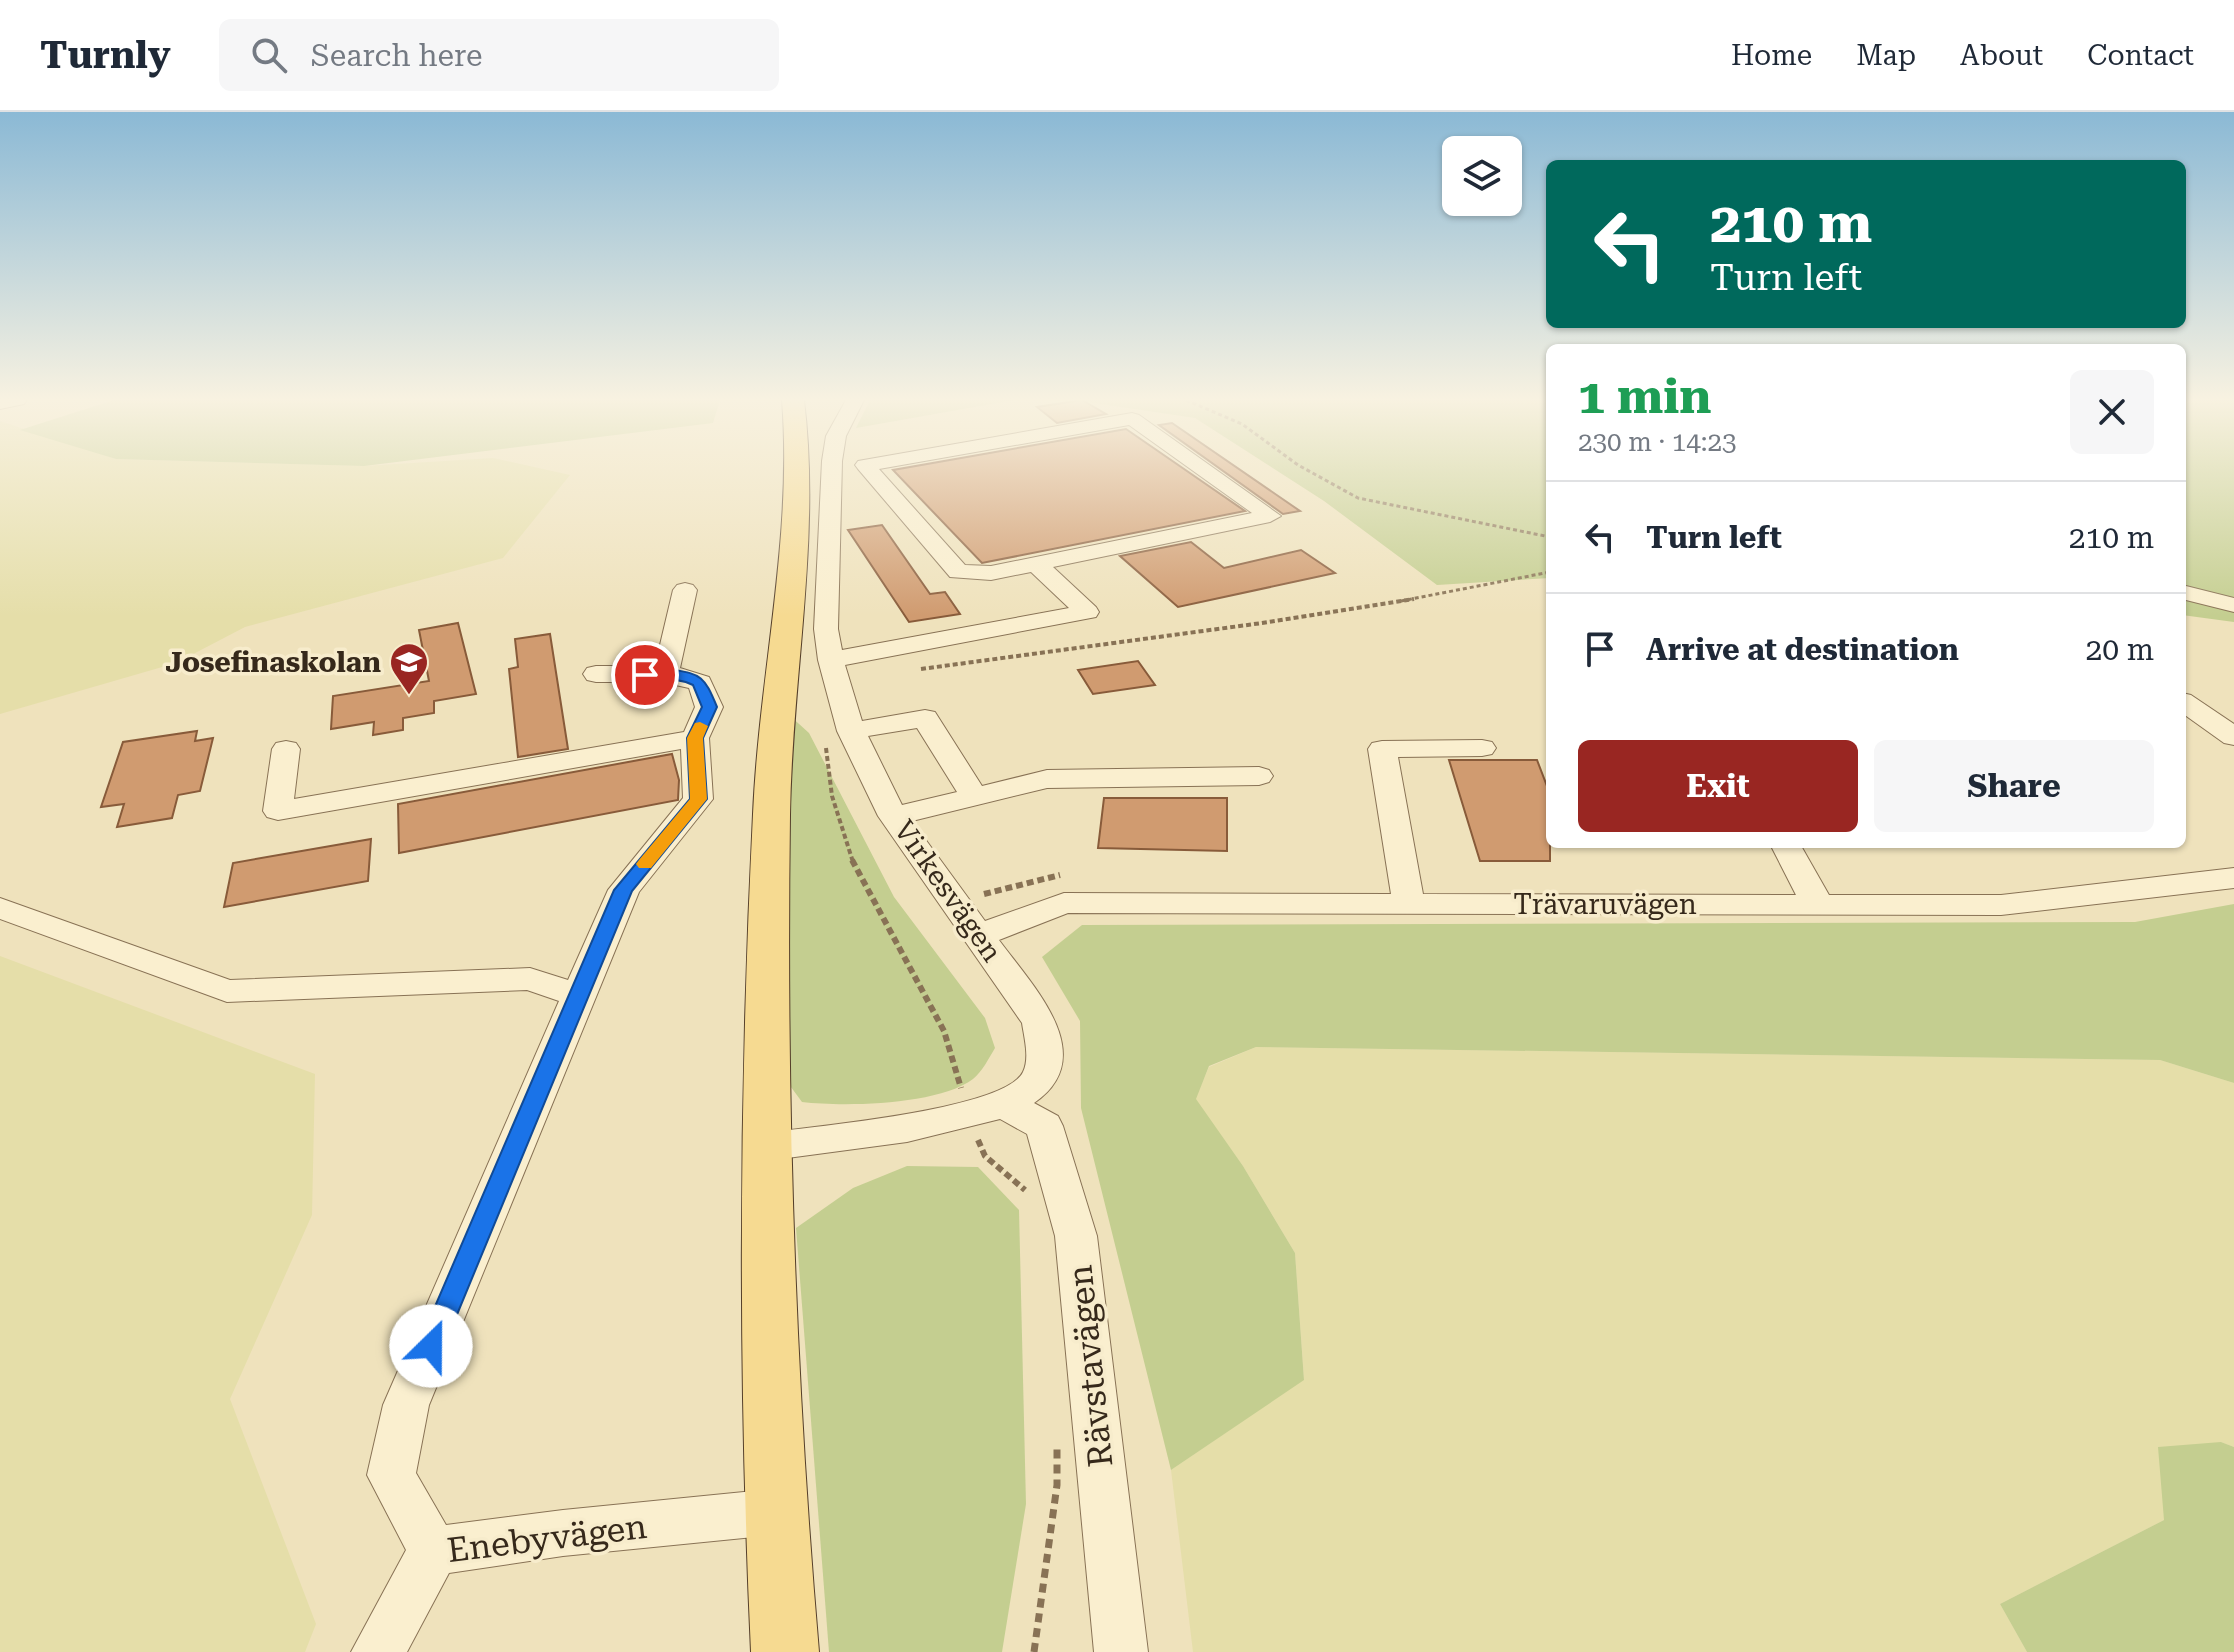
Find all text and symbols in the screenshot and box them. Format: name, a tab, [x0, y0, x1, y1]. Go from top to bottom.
search box	[219, 19, 779, 91]
text: Turnly	[40, 33, 171, 77]
icon: search	[247, 33, 291, 77]
text: Search here	[311, 38, 483, 73]
text: Home	[1731, 39, 1812, 72]
text: Map	[1856, 39, 1916, 72]
text: About	[1960, 39, 2043, 72]
text: Contact	[2087, 39, 2194, 72]
map controls	[1442, 136, 1522, 216]
button: layers	[1442, 136, 1522, 216]
text: 210 m	[1710, 190, 1872, 256]
icon: left	[1578, 192, 1682, 296]
text: Turn left	[1710, 257, 1862, 299]
text: 1 min	[1578, 369, 1711, 425]
button: close	[2070, 370, 2154, 454]
text: 230 m · 14:23	[1578, 427, 1737, 457]
icon: left	[1578, 515, 1622, 559]
text: Turn left	[1646, 520, 1782, 555]
text: 210 m	[2069, 520, 2154, 555]
icon: arrive	[1578, 627, 1622, 671]
text: Arrive at destination	[1646, 632, 1959, 667]
text: 20 m	[2085, 632, 2154, 667]
school or university icon: Josefinaskolan	[388, 641, 430, 696]
pin	[611, 641, 679, 709]
place label: Josefinaskolan	[166, 646, 381, 679]
icon: arrive	[623, 653, 667, 697]
button: Exit	[1578, 740, 1858, 832]
button: Share	[1874, 740, 2154, 832]
street label: Virkesvägen	[887, 814, 1009, 968]
street label: Trävaruvägen	[1513, 888, 1697, 921]
street label: Rävstavägen	[1059, 1263, 1120, 1469]
position arrow	[389, 1304, 473, 1388]
street label: Enebyvägen	[445, 1506, 649, 1570]

